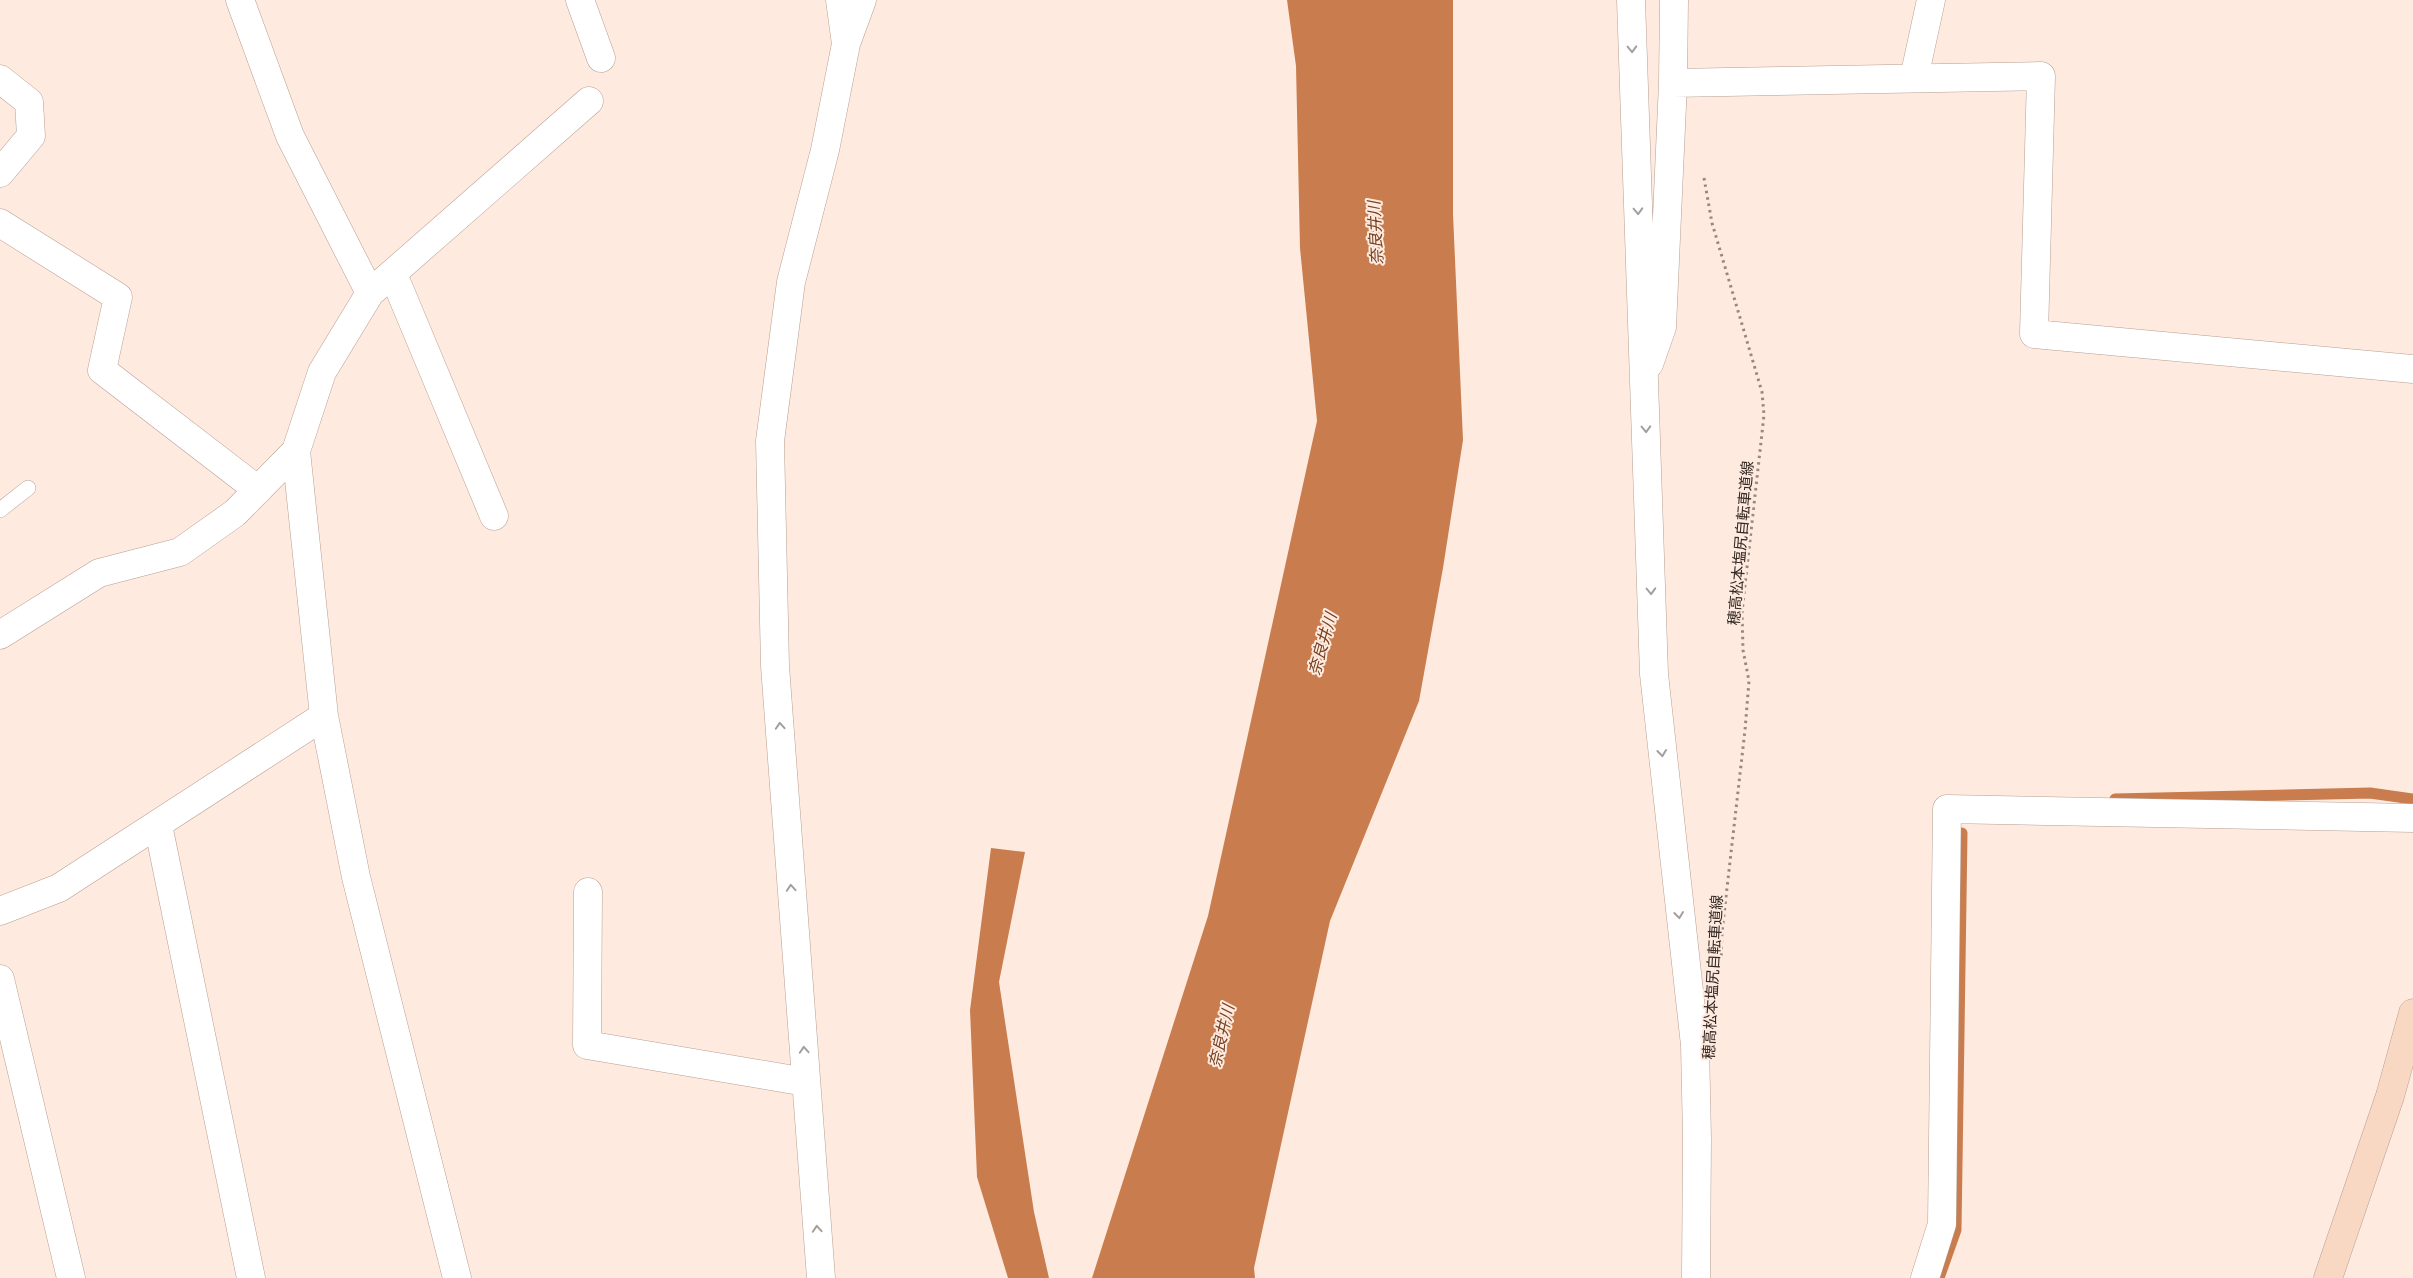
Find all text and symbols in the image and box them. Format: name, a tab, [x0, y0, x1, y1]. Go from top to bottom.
one-way arrow	[1627, 45, 1638, 53]
water label: 奈良井川	[1363, 199, 1387, 265]
one-way arrow	[1633, 208, 1643, 215]
one-way arrow	[1640, 425, 1651, 433]
street label: 穂高松本塩尻自転車道線	[1724, 460, 1756, 626]
one-way arrow	[1646, 588, 1656, 595]
water label: 奈良井川	[1304, 609, 1341, 678]
one-way arrow	[774, 721, 785, 729]
one-way arrow	[1656, 749, 1667, 757]
one-way arrow	[786, 884, 797, 892]
street label: 穂高松本塩尻自転車道線	[1699, 894, 1725, 1060]
one-way arrow	[1673, 911, 1684, 919]
water label: 奈良井川	[1204, 1001, 1238, 1069]
one-way arrow	[798, 1046, 809, 1054]
one-way arrow	[812, 1225, 823, 1233]

